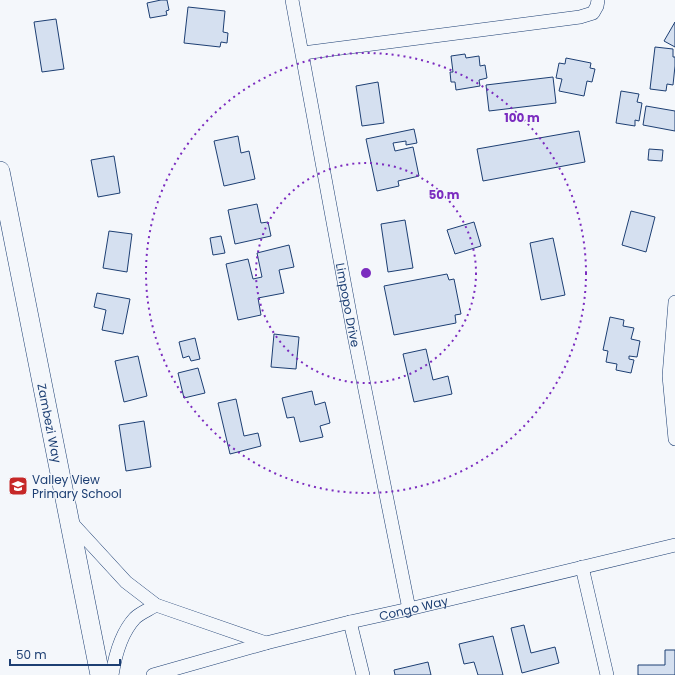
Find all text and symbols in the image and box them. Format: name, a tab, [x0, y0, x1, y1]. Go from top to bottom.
text: 100 m	[504, 109, 540, 126]
text: 50 m	[429, 186, 460, 203]
street label: Limpopo Drive	[332, 261, 365, 348]
centre of rings	[359, 266, 373, 280]
street label: Zambezi Way	[34, 382, 66, 465]
place label: Valley View Primary School	[32, 471, 122, 502]
school or university icon: Valley View Primary School	[7, 475, 29, 497]
street label: Congo Way	[377, 591, 450, 624]
scale bar	[10, 641, 120, 667]
text: 50 m	[16, 646, 47, 663]

